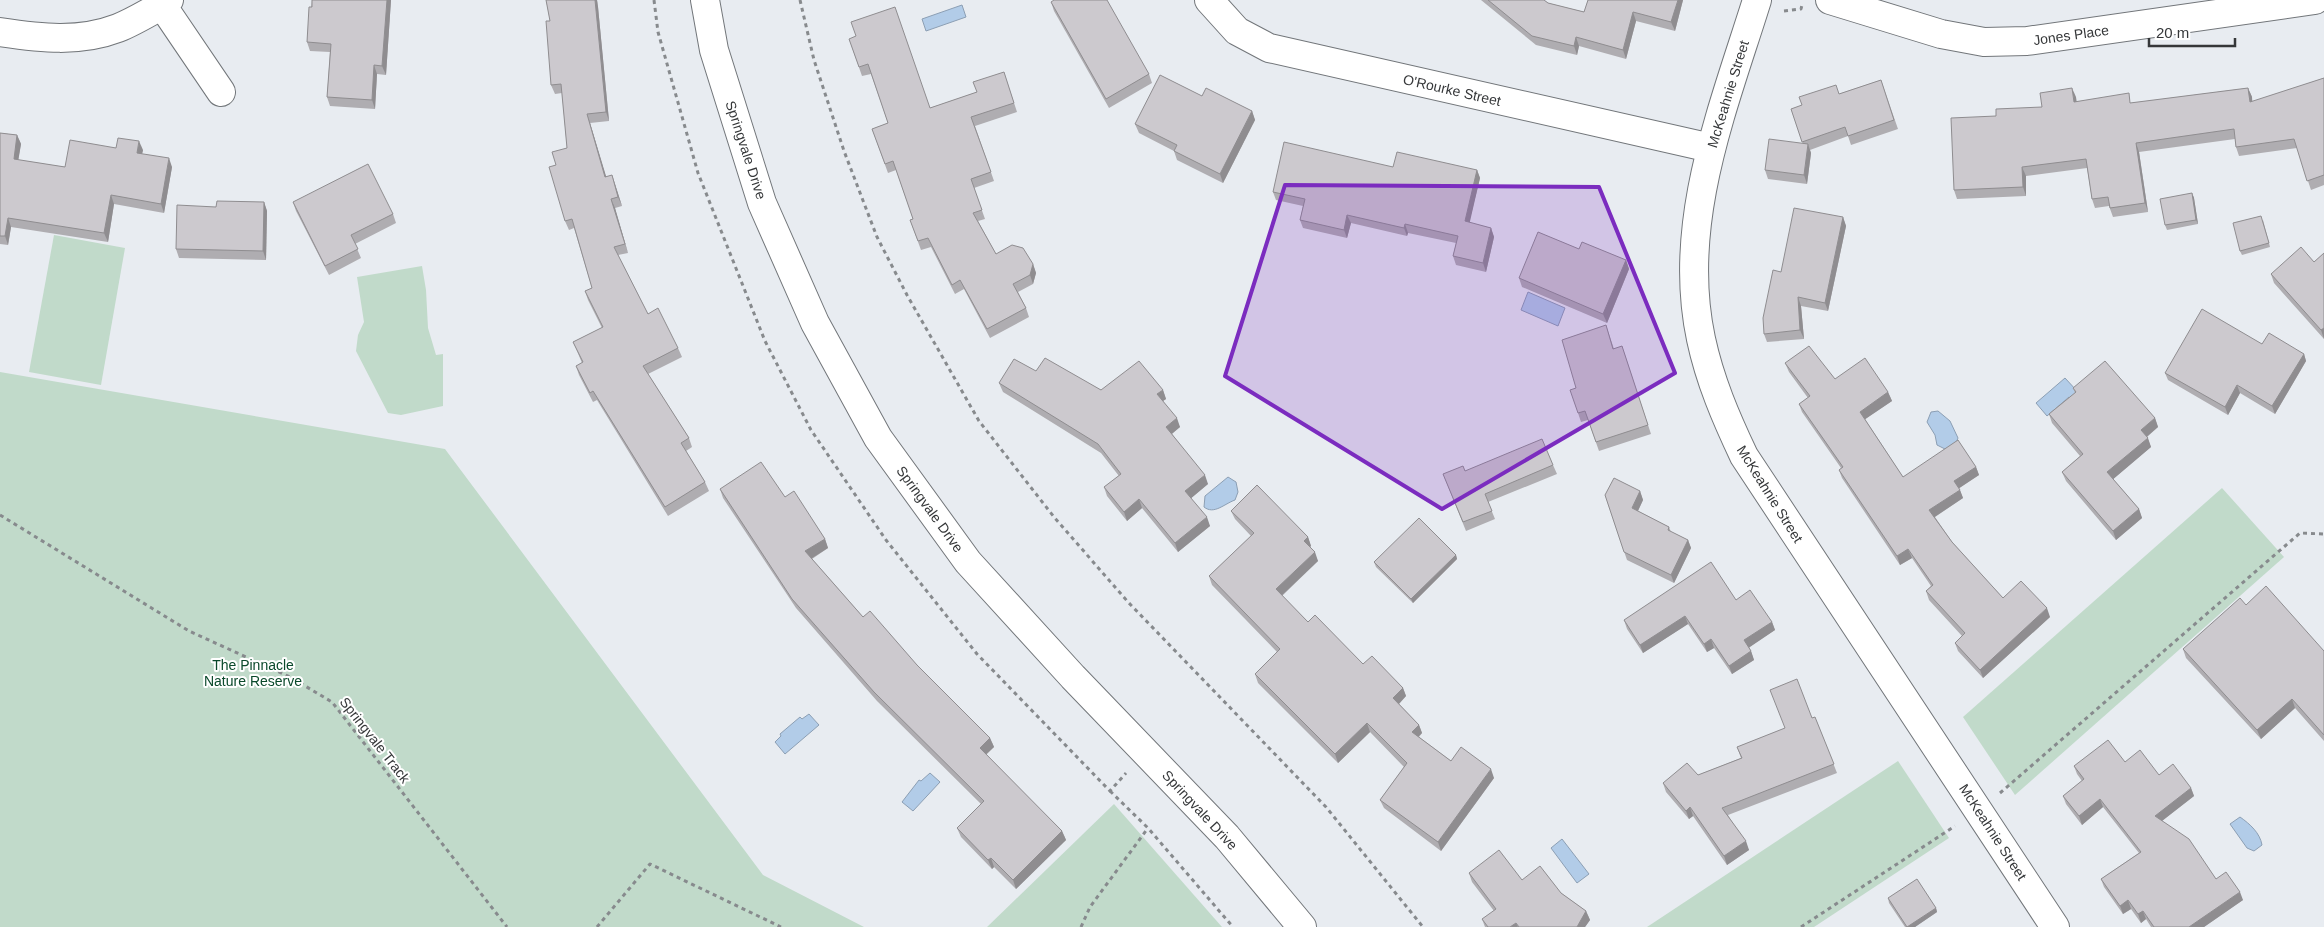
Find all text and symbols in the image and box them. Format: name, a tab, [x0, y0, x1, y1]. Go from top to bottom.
scale bar	[2149, 15, 2235, 47]
street label: Jones Place	[2032, 22, 2110, 48]
text: 20 m	[2156, 24, 2189, 41]
street label: McKeahnie Street	[1704, 38, 1752, 150]
street label: O'Rourke Street	[1402, 71, 1503, 109]
street label: Springvale Drive	[723, 99, 770, 202]
street label: McKeahnie Street	[1734, 443, 1806, 546]
street label: Springvale Drive	[893, 463, 967, 555]
park label: The Pinnacle Nature Reserve	[204, 657, 302, 689]
street label: Springvale Track	[337, 694, 414, 787]
street label: Springvale Drive	[1159, 767, 1241, 853]
street label: McKeahnie Street	[1956, 781, 2030, 883]

